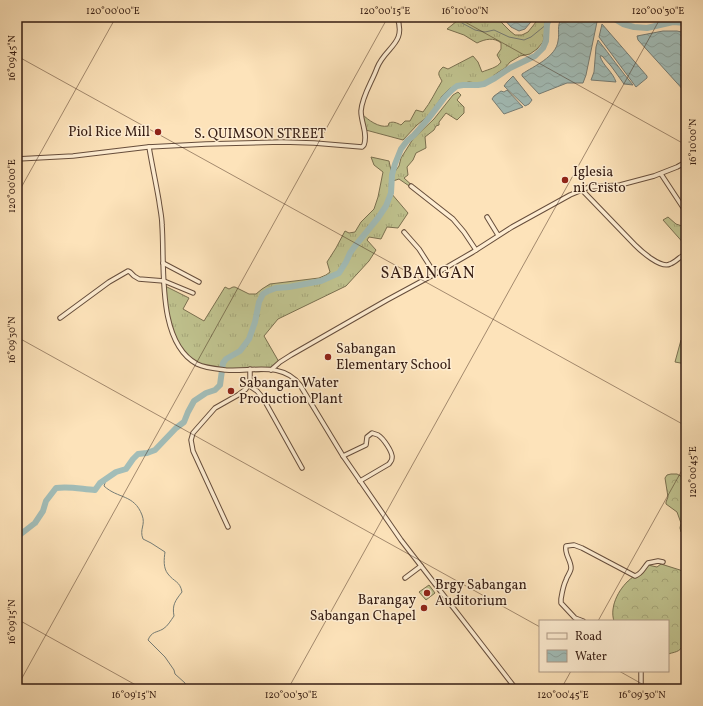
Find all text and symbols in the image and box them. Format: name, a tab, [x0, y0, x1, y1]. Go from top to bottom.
text: 120°00'00"E	[86, 4, 140, 18]
text: 120°00'15"E	[360, 4, 410, 18]
text: 16°10'00"N	[441, 4, 489, 18]
text: 120°00'30"E	[632, 4, 684, 18]
text: 16°09'45"N	[5, 34, 19, 81]
text: 16°10'00"N	[686, 118, 700, 166]
place label: Piol Rice Mill	[68, 123, 150, 142]
street label: S. QUIMSON STREET	[194, 125, 326, 144]
marker: Piol Rice Mill	[153, 127, 163, 137]
text: 120°00'00"E	[5, 159, 19, 213]
place label: Iglesia ni Cristo	[573, 163, 626, 198]
marker: Iglesia ni Cristo	[560, 175, 570, 185]
district label: SABANGAN	[380, 263, 476, 285]
text: 16°09'30"N	[5, 316, 19, 364]
place label: Sabangan Elementary School	[336, 340, 451, 375]
marker: Sabangan Elementary School	[323, 352, 333, 362]
place label: Sabangan Water Production Plant	[239, 374, 343, 409]
marker: Sabangan Water Production Plant	[226, 386, 236, 396]
text: 120°00'45"E	[686, 446, 700, 498]
place label: Brgy Sabangan Auditorium	[435, 576, 527, 611]
marker: Brgy Sabangan Auditorium	[422, 588, 432, 598]
place label: Barangay Sabangan Chapel	[310, 591, 416, 626]
text: 16°09'15"N	[5, 599, 19, 645]
marker: Barangay Sabangan Chapel	[419, 603, 429, 613]
legend	[539, 620, 669, 672]
text: Road	[575, 629, 602, 645]
text: Water	[575, 649, 607, 665]
text: 16°09'15"N	[111, 688, 157, 702]
text: 120°00'30"E	[265, 688, 317, 702]
text: 120°00'45"E	[537, 688, 589, 702]
text: 16°09'30"N	[618, 688, 666, 702]

